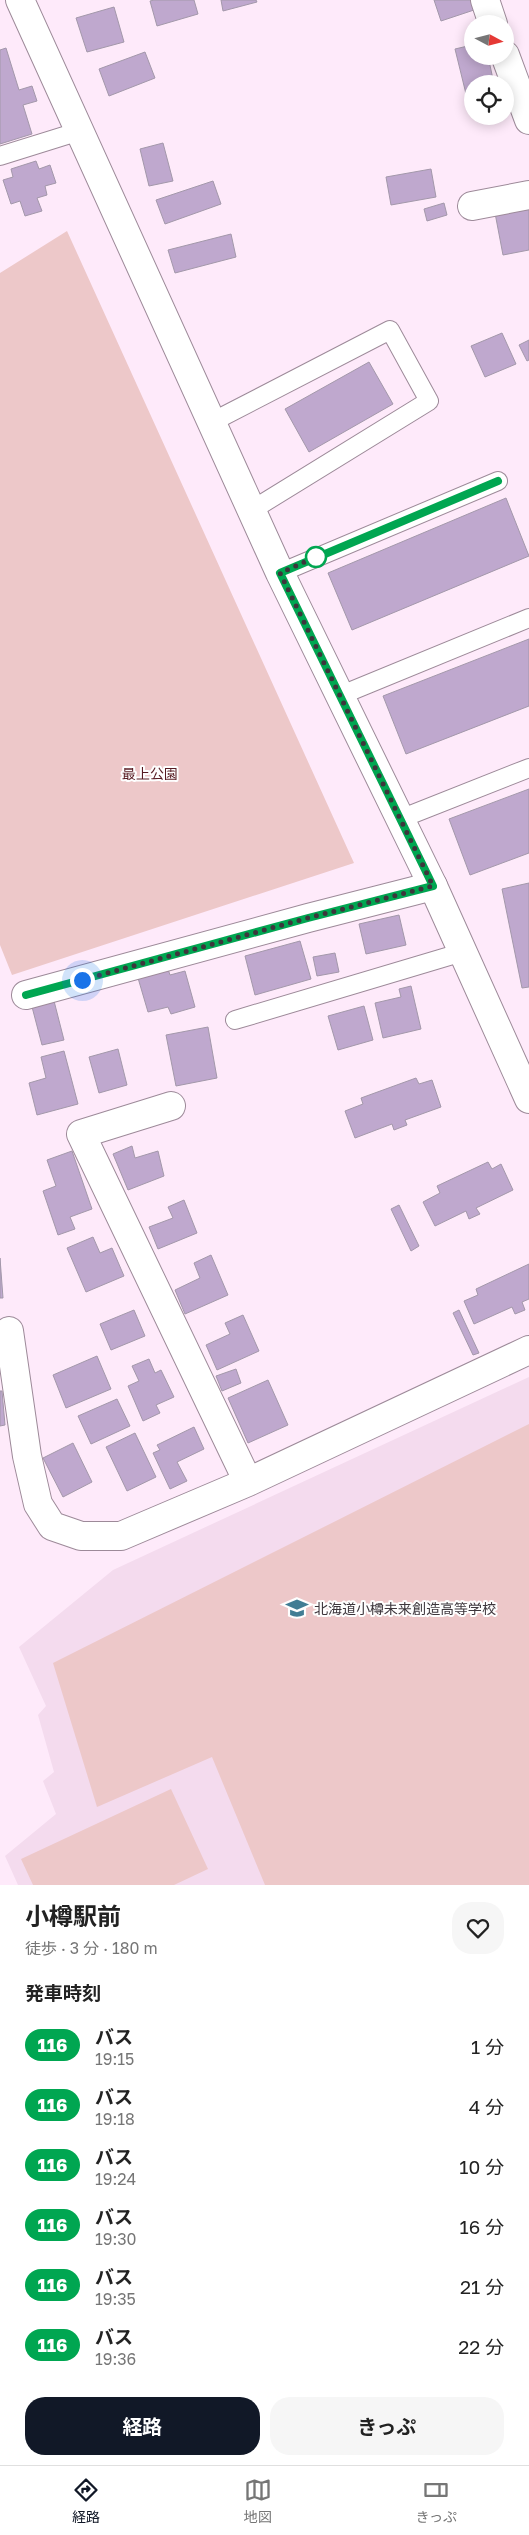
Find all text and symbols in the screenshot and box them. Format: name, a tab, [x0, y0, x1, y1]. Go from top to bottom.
north arrow	[464, 15, 514, 65]
map controls	[464, 15, 514, 125]
button: locate	[464, 75, 514, 125]
unlabelled marker	[305, 546, 327, 568]
park label: 最上公園	[122, 765, 178, 782]
your location	[70, 968, 95, 993]
school or university icon: 北海道小樽未来創造高等学校	[284, 1595, 310, 1621]
place label: 北海道小樽未来創造高等学校	[314, 1600, 496, 1617]
text: 小樽駅前	[25, 1901, 121, 1930]
button: heart	[452, 1902, 504, 1954]
text: 徒歩 · 3 分 · 180 m	[25, 1938, 158, 1958]
text: 発車時刻	[25, 1981, 101, 2004]
text: バス	[95, 2025, 133, 2048]
text: 116	[38, 2034, 67, 2056]
text: 1 分	[471, 2035, 504, 2058]
text: 19:15	[95, 2049, 134, 2069]
text: バス	[95, 2085, 133, 2108]
text: 116	[38, 2094, 67, 2116]
text: 4 分	[469, 2095, 504, 2118]
text: 19:18	[95, 2109, 135, 2129]
text: バス	[95, 2145, 133, 2168]
text: 116	[38, 2154, 67, 2176]
text: 10 分	[459, 2155, 504, 2178]
text: 19:24	[95, 2169, 136, 2189]
text: バス	[95, 2205, 133, 2228]
text: 116	[38, 2214, 67, 2236]
text: 16 分	[460, 2215, 504, 2238]
text: 19:30	[95, 2229, 137, 2249]
text: バス	[95, 2265, 133, 2288]
text: 116	[38, 2274, 67, 2296]
text: 21 分	[460, 2275, 504, 2298]
text: 19:35	[95, 2289, 136, 2309]
text: バス	[95, 2325, 133, 2348]
text: 116	[38, 2334, 67, 2356]
text: 22 分	[458, 2335, 504, 2358]
text: 19:36	[95, 2349, 136, 2369]
button: 経路	[25, 2397, 260, 2455]
button: きっぷ	[270, 2397, 504, 2455]
tab: 経路	[72, 2476, 100, 2526]
tab: 地図	[244, 2476, 272, 2526]
tab: きっぷ	[416, 2476, 457, 2526]

